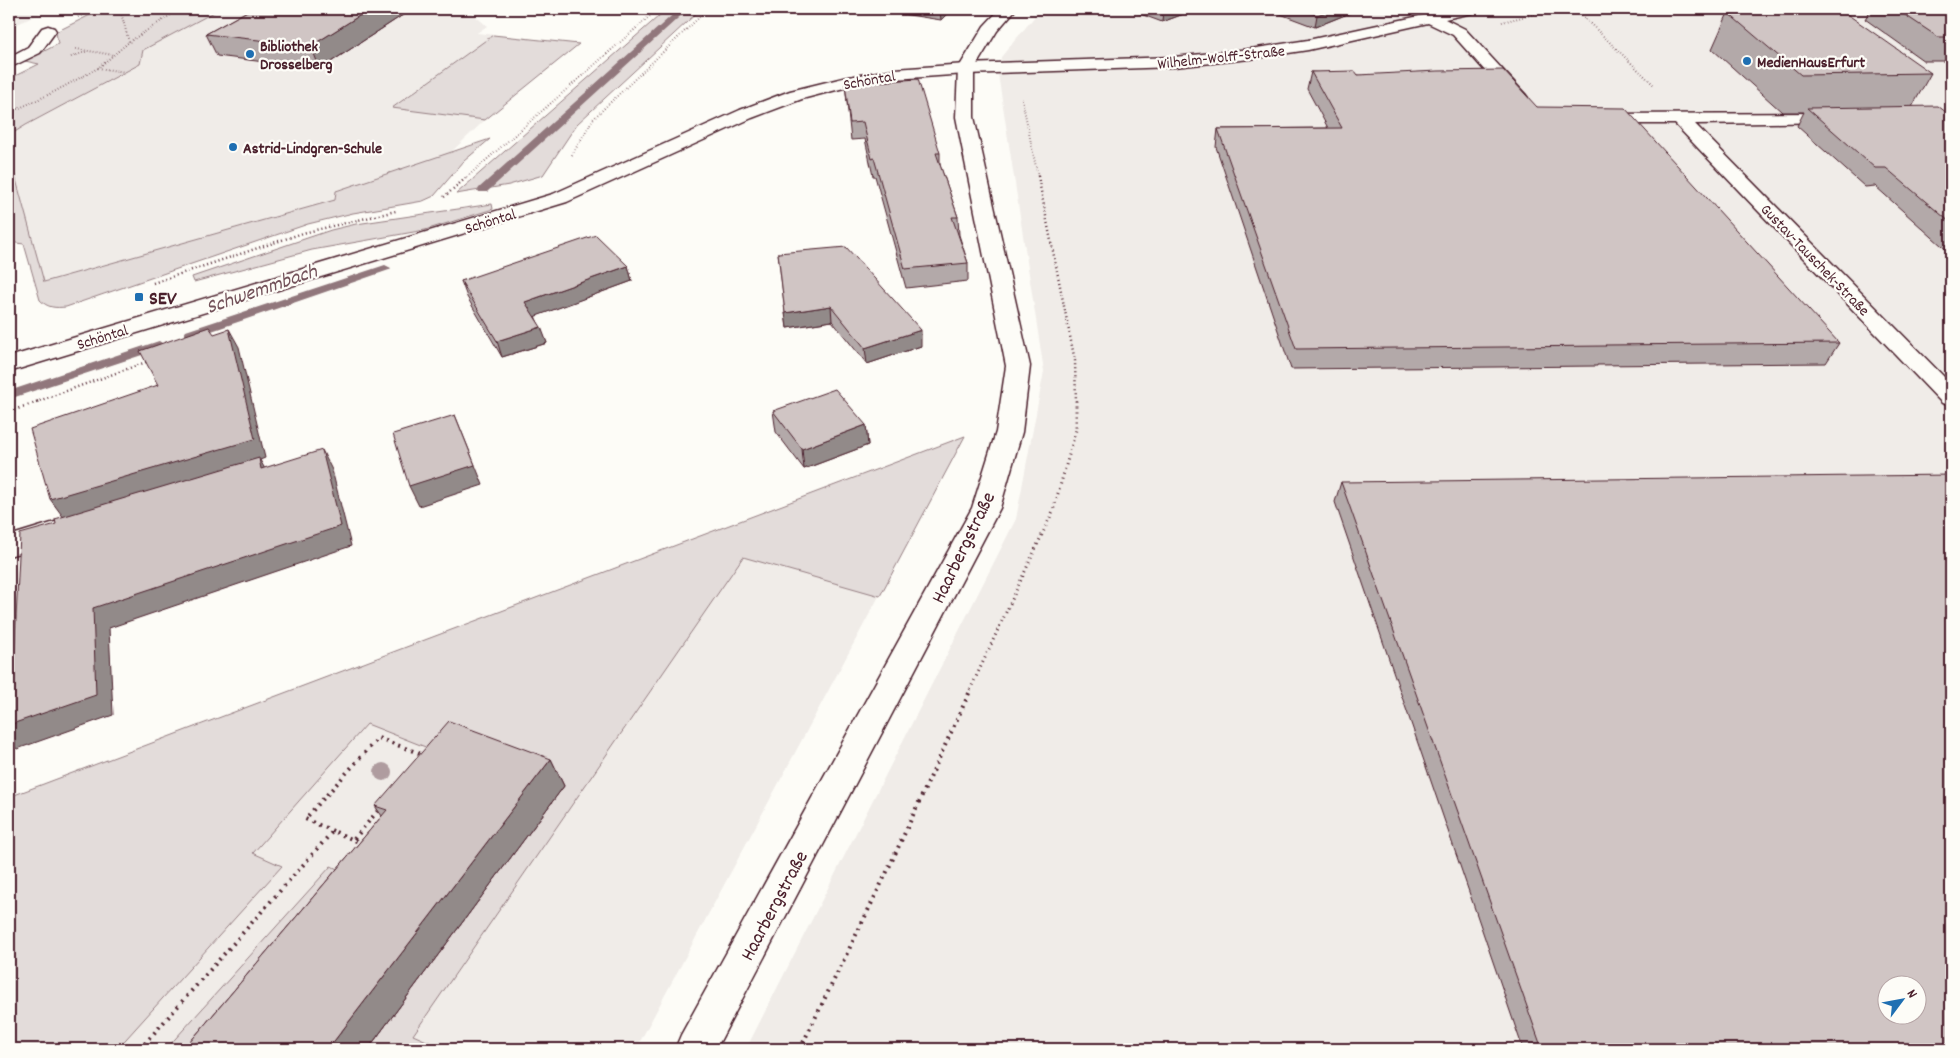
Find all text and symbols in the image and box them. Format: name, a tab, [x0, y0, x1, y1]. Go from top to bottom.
place label: Bibliothek Drosselberg	[260, 36, 333, 77]
street label: Wilhelm-Wolff-Straße	[1156, 40, 1286, 77]
marker: Bibliothek Drosselberg	[244, 48, 256, 60]
place label: MedienHausErfurt	[1757, 52, 1865, 75]
marker: MedienHausErfurt	[1741, 55, 1753, 67]
street label: Schöntal	[842, 66, 897, 97]
place label: Astrid-Lindgren-Schule	[243, 138, 382, 161]
marker: Astrid-Lindgren-Schule	[227, 141, 239, 153]
street label: Gustav-Tauschek-Straße	[1754, 199, 1874, 322]
street label: Schöntal	[462, 204, 519, 241]
water label: Schwemmbach	[202, 257, 323, 324]
place label: SEV	[149, 286, 177, 314]
marker: SEV	[133, 291, 145, 303]
street label: Schöntal	[74, 320, 131, 357]
street label: Haarbergstraße	[926, 488, 1004, 609]
street label: Haarbergstraße	[735, 846, 816, 966]
north arrow	[1878, 976, 1928, 1026]
text: N	[1901, 986, 1922, 1002]

